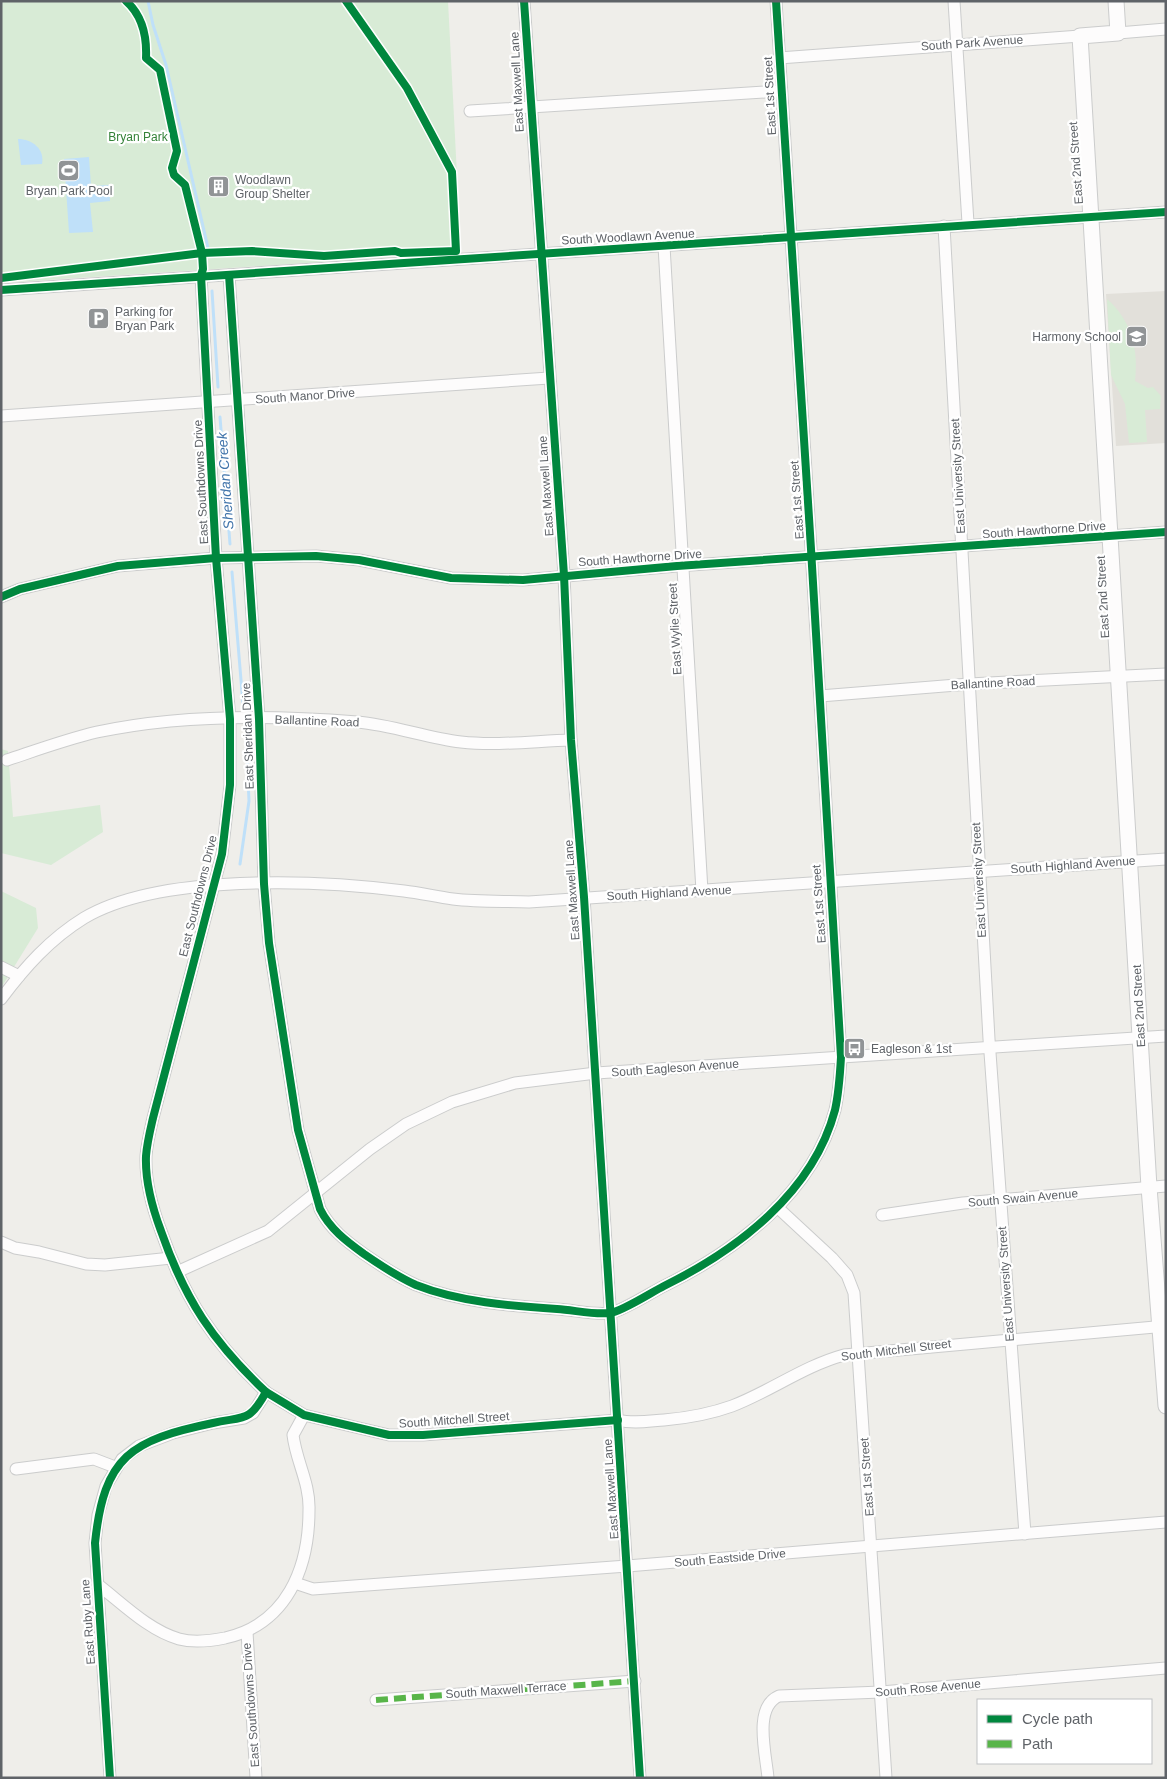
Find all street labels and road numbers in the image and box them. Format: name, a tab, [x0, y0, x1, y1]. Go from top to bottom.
street label: East Maxwell Lane	[507, 31, 527, 133]
street label: South Park Avenue	[920, 32, 1024, 54]
street label: East 1st Street	[761, 56, 779, 136]
street label: East 2nd Street	[1066, 121, 1086, 205]
street label: South Woodlawn Avenue	[561, 226, 695, 247]
street label: South Manor Drive	[255, 386, 356, 406]
street label: East University Street	[948, 417, 968, 534]
street label: East Southdowns Drive	[191, 419, 211, 545]
street label: East Maxwell Lane	[535, 435, 556, 537]
street label: East 1st Street	[787, 460, 807, 540]
street label: South Hawthorne Drive	[982, 519, 1107, 541]
street label: South Hawthorne Drive	[578, 547, 703, 569]
street label: East 2nd Street	[1094, 555, 1112, 639]
street label: East Wylie Street	[666, 582, 684, 675]
street label: Ballantine Road	[950, 674, 1036, 692]
street label: East Sheridan Drive	[239, 682, 257, 790]
street label: Ballantine Road	[274, 713, 360, 729]
street label: East University Street	[969, 821, 989, 938]
street label: East Southdowns Drive	[176, 833, 220, 958]
street label: East Maxwell Lane	[561, 839, 582, 941]
street label: South Highland Avenue	[1010, 854, 1136, 876]
street label: East 1st Street	[809, 864, 829, 944]
street label: South Highland Avenue	[606, 883, 732, 903]
street label: East 2nd Street	[1130, 964, 1148, 1048]
street label: South Eagleson Avenue	[611, 1057, 740, 1079]
street label: South Swain Avenue	[967, 1186, 1079, 1210]
street label: East University Street	[995, 1225, 1017, 1342]
street label: South Mitchell Street	[840, 1336, 952, 1364]
street label: South Mitchell Street	[398, 1409, 510, 1431]
street label: East 1st Street	[857, 1437, 877, 1517]
street label: East Maxwell Lane	[600, 1438, 621, 1540]
street label: South Eastside Drive	[674, 1546, 787, 1570]
street label: East Ruby Lane	[78, 1579, 98, 1665]
street label: East Southdowns Drive	[240, 1642, 262, 1768]
street label: South Rose Avenue	[875, 1676, 982, 1700]
street label: South Maxwell Terrace	[445, 1679, 567, 1701]

